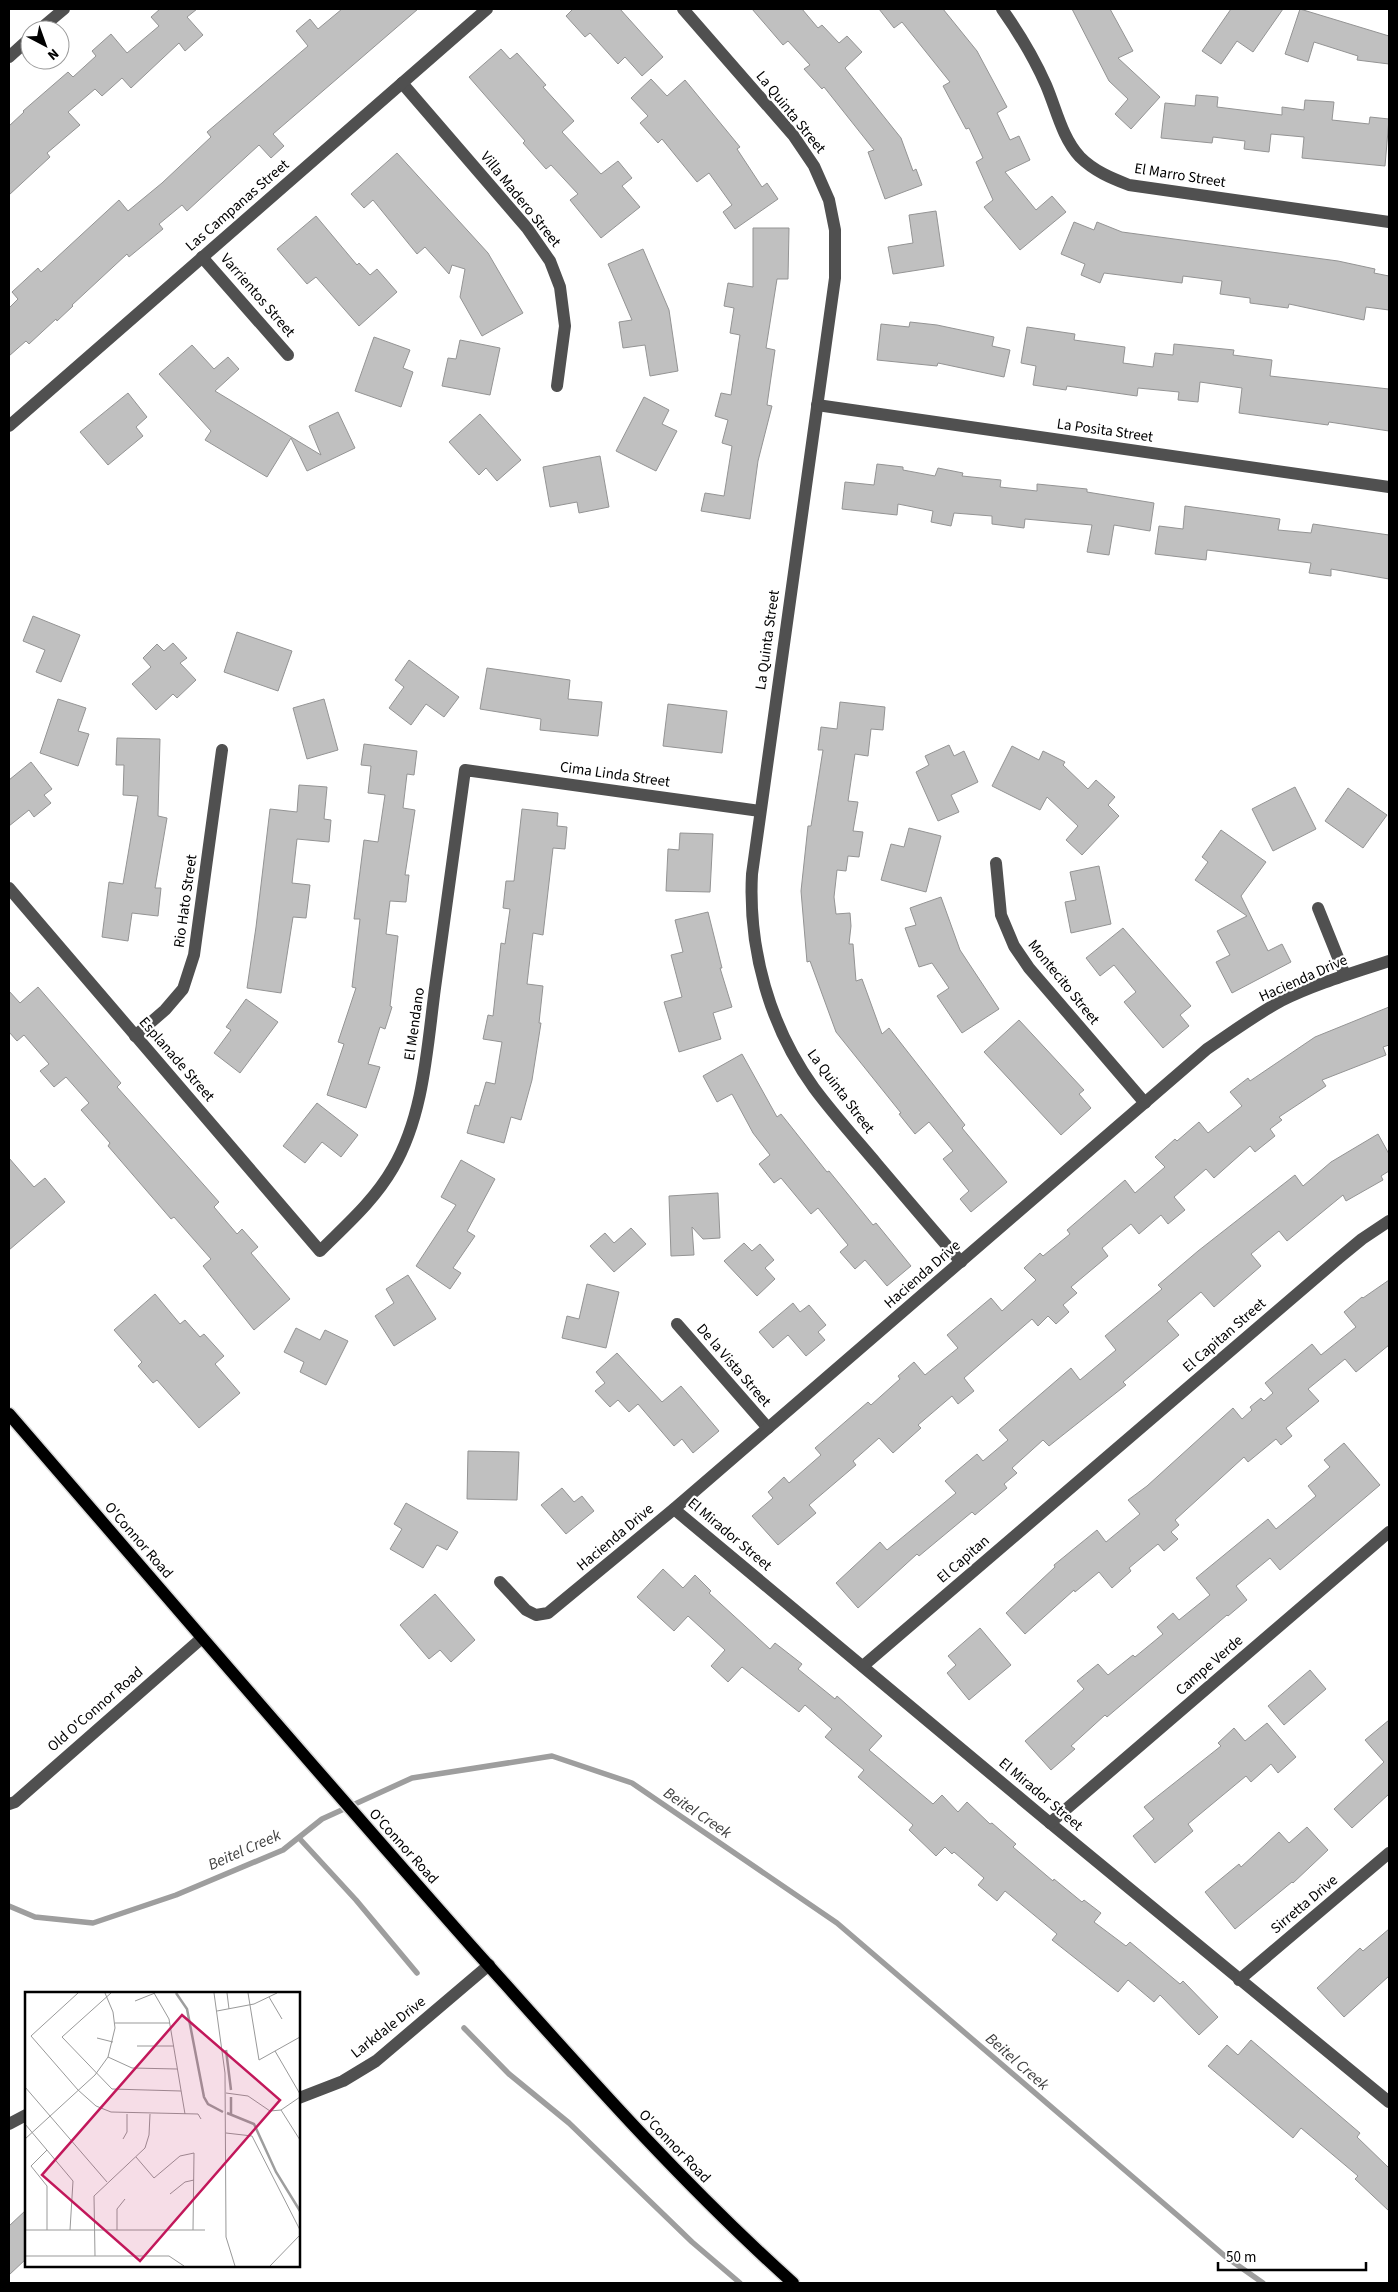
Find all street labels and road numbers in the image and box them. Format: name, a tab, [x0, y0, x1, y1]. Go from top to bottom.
street label: La Quinta Street	[751, 67, 830, 158]
street label: Villa Madero Street	[475, 147, 566, 252]
street label: Las Campanas Street	[181, 154, 294, 256]
street label: El Marro Street	[1133, 158, 1227, 193]
street label: Varrientos Street	[215, 249, 300, 342]
street label: La Posita Street	[1055, 413, 1154, 448]
street label: La Quinta Street	[750, 589, 785, 691]
street label: Cima Linda Street	[559, 756, 671, 793]
street label: Rio Hato Street	[169, 853, 202, 949]
street label: Montecito Street	[1023, 935, 1104, 1029]
street label: Hacienda Drive	[1256, 950, 1351, 1007]
street label: El Mendano	[399, 986, 430, 1062]
street label: Esplanade Street	[134, 1012, 219, 1106]
street label: La Quinta Street	[802, 1045, 879, 1138]
street label: Hacienda Drive	[880, 1235, 965, 1313]
street label: El Capitan Street	[1178, 1293, 1270, 1377]
street label: De la Vista Street	[691, 1319, 776, 1412]
street label: El Mirador Street	[683, 1493, 776, 1576]
street label: O'Connor Road	[99, 1497, 178, 1583]
street label: Hacienda Drive	[572, 1499, 658, 1576]
street label: El Capitan	[933, 1531, 994, 1588]
street label: Campe Verde	[1171, 1630, 1248, 1701]
street label: Old O'Connor Road	[43, 1662, 148, 1757]
street label: El Mirador Street	[994, 1753, 1087, 1836]
street label: O'Connor Road	[364, 1804, 443, 1889]
street label: Sirretta Drive	[1266, 1870, 1342, 1939]
street label: Larkdale Drive	[346, 1991, 430, 2063]
street label: O'Connor Road	[634, 2105, 715, 2188]

